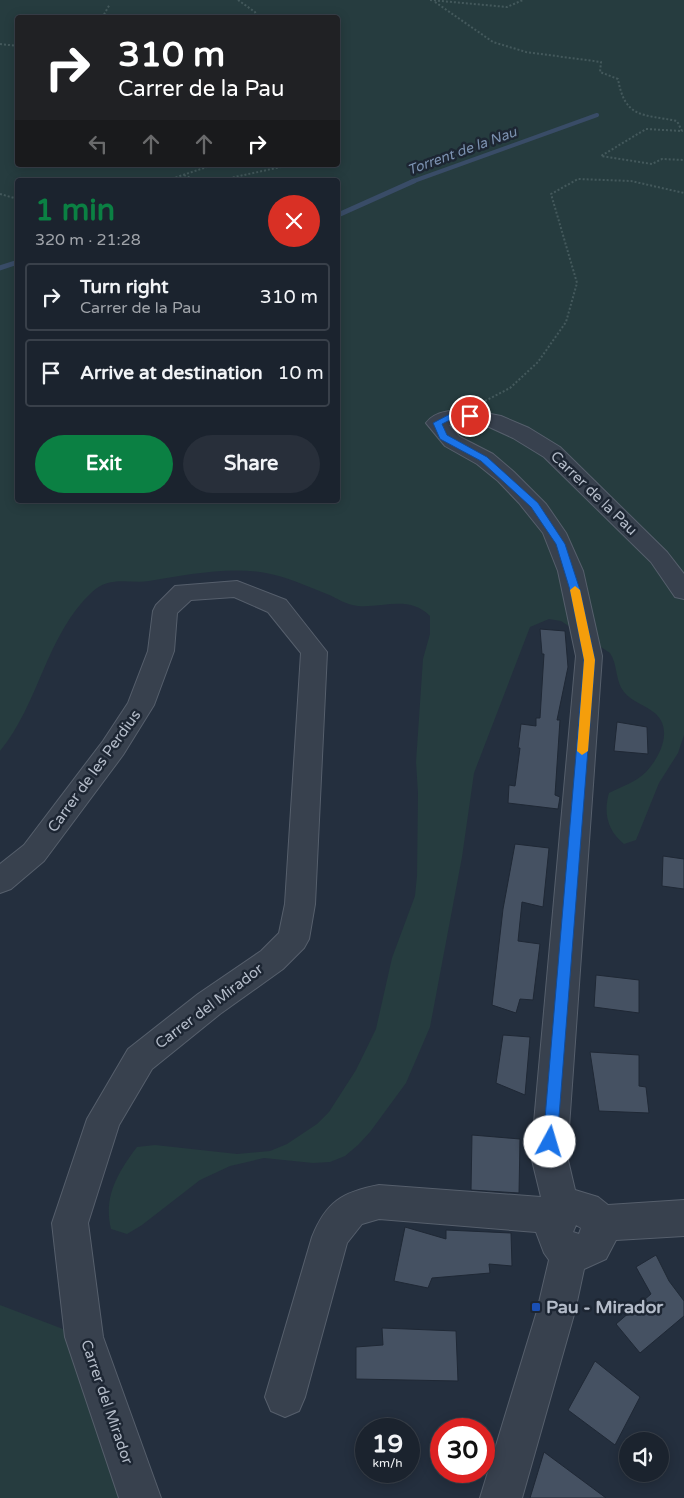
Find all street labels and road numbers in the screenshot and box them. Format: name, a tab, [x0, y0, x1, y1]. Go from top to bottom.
street label: Carrer de la Pau	[547, 447, 641, 539]
street label: Carrer de les Perdius	[44, 706, 144, 836]
street label: Carrer del Mirador	[151, 959, 267, 1052]
street label: Carrer del Mirador	[77, 1337, 137, 1467]

